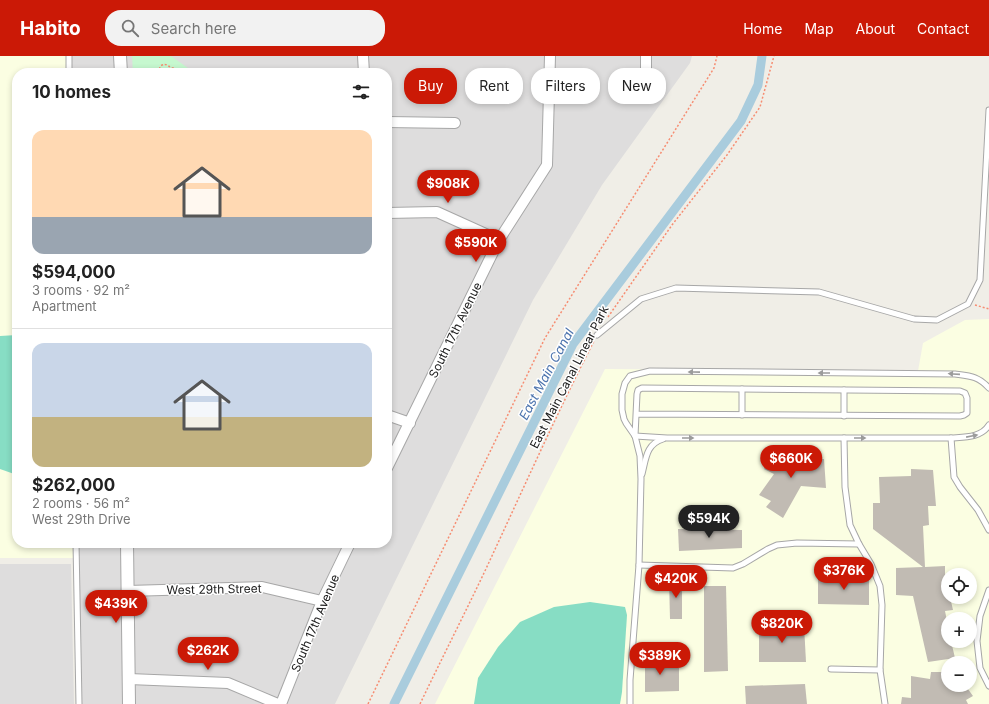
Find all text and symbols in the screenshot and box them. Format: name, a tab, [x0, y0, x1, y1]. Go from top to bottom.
search box	[105, 10, 385, 46]
text: Habito	[20, 17, 81, 40]
icon: search	[119, 17, 141, 39]
text: Search here	[151, 19, 237, 38]
text: Home	[743, 20, 782, 37]
text: Map	[804, 20, 834, 37]
text: About	[856, 20, 895, 37]
text: Contact	[917, 20, 969, 37]
chip: Buy	[404, 68, 457, 104]
chip: Rent	[465, 68, 523, 104]
chip: Filters	[531, 68, 600, 104]
chip: New	[608, 68, 666, 104]
icon: filters	[350, 81, 372, 103]
text: 10 homes	[32, 82, 111, 102]
icon: home	[166, 156, 238, 228]
pin: $908K	[420, 170, 476, 204]
text: $908K	[426, 175, 470, 191]
pin: $590K	[448, 229, 504, 263]
text: $590K	[454, 234, 498, 250]
text: $594,000	[32, 262, 116, 282]
street label: South 17th Avenue	[425, 280, 485, 380]
text: 3 rooms · 92 m²	[32, 282, 130, 298]
text: Apartment	[32, 298, 97, 314]
street label: East Main Canal Linear Park	[526, 303, 612, 451]
water label: East Main Canal	[515, 325, 577, 422]
icon: home	[166, 369, 238, 441]
one-way arrow	[687, 369, 700, 375]
one-way arrow	[817, 370, 830, 376]
one-way arrow	[948, 371, 960, 378]
one-way arrow	[966, 432, 978, 438]
one-way arrow	[682, 435, 695, 441]
one-way arrow	[854, 435, 867, 441]
pin: $660K	[763, 445, 819, 479]
text: $660K	[769, 450, 813, 466]
text: $262,000	[32, 475, 115, 495]
text: 2 rooms · 56 m²	[32, 495, 130, 511]
pin: $594K	[681, 505, 737, 539]
text: $594K	[687, 510, 731, 526]
text: West 29th Drive	[32, 511, 131, 527]
pin: $376K	[816, 557, 872, 591]
text: $376K	[823, 562, 865, 578]
pin: $420K	[648, 565, 704, 599]
map controls	[941, 568, 977, 692]
button: locate	[941, 568, 977, 604]
text: $420K	[654, 570, 698, 586]
street label: South 17th Avenue	[288, 572, 342, 674]
street label: West 29th Street	[166, 581, 262, 597]
pin: $439K	[88, 590, 144, 624]
text: $439K	[94, 595, 138, 611]
pin: $820K	[754, 610, 810, 644]
button: +	[941, 612, 977, 648]
text: $820K	[760, 615, 804, 631]
pin: $262K	[180, 637, 236, 671]
text: $262K	[187, 642, 229, 658]
pin: $389K	[632, 642, 688, 676]
text: $389K	[638, 647, 682, 663]
button: −	[941, 656, 977, 692]

